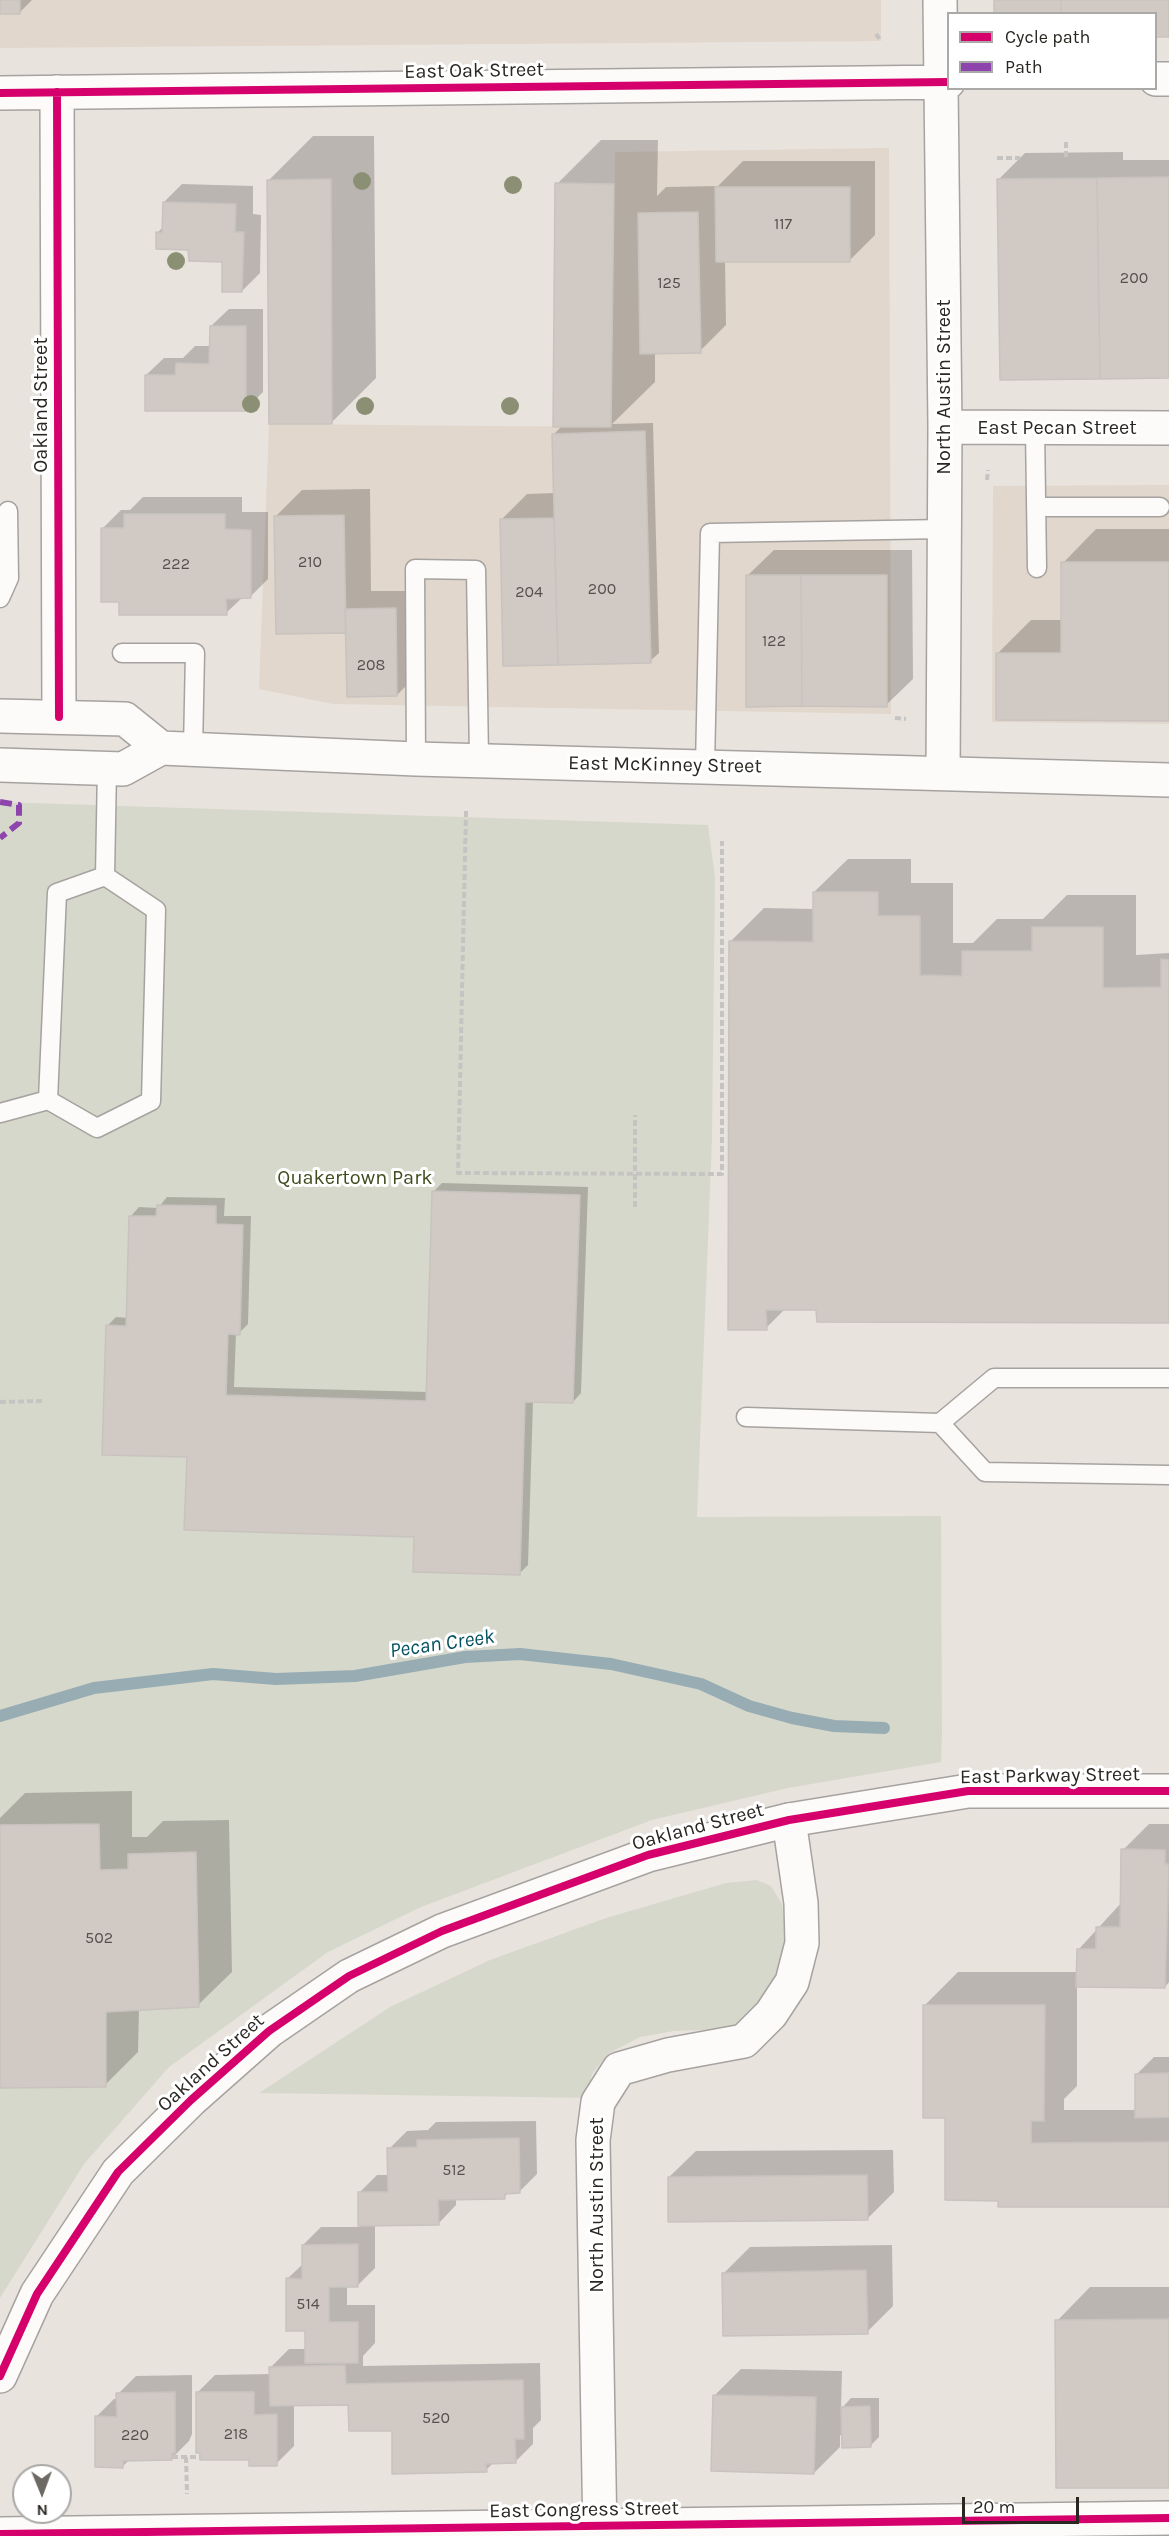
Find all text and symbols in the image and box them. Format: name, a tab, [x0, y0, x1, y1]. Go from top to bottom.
legend	[947, 12, 1157, 90]
text: Cycle path	[1005, 26, 1090, 48]
text: Path	[1005, 56, 1043, 78]
street label: East Oak Street	[404, 58, 544, 84]
house number: 117	[774, 214, 792, 234]
house number: 200	[1120, 268, 1148, 288]
house number: 125	[657, 273, 681, 293]
street label: North Austin Street	[932, 299, 956, 475]
street label: Oakland Street	[29, 337, 53, 473]
street label: East Pecan Street	[977, 416, 1137, 440]
house number: 210	[298, 552, 322, 572]
house number: 222	[162, 554, 190, 574]
house number: 200	[588, 579, 616, 599]
house number: 204	[515, 582, 543, 602]
house number: 122	[762, 631, 786, 651]
house number: 208	[357, 655, 385, 675]
street label: East McKinney Street	[568, 751, 762, 779]
park label: Quakertown Park	[277, 1166, 433, 1190]
water label: Pecan Creek	[388, 1624, 496, 1664]
street label: East Parkway Street	[960, 1762, 1140, 1790]
street label: Oakland Street	[630, 1798, 766, 1856]
house number: 502	[85, 1928, 113, 1948]
street label: Oakland Street	[153, 2009, 269, 2117]
street label: North Austin Street	[585, 2117, 609, 2293]
house number: 512	[442, 2160, 466, 2180]
house number: 514	[296, 2294, 320, 2314]
house number: 520	[422, 2408, 450, 2428]
house number: 218	[224, 2424, 248, 2444]
house number: 220	[121, 2425, 149, 2445]
north arrow	[12, 2464, 72, 2524]
scale bar	[965, 2485, 1082, 2523]
street label: East Congress Street	[489, 2496, 679, 2524]
text: 20 m	[973, 2496, 1015, 2518]
text: N	[36, 2501, 48, 2520]

